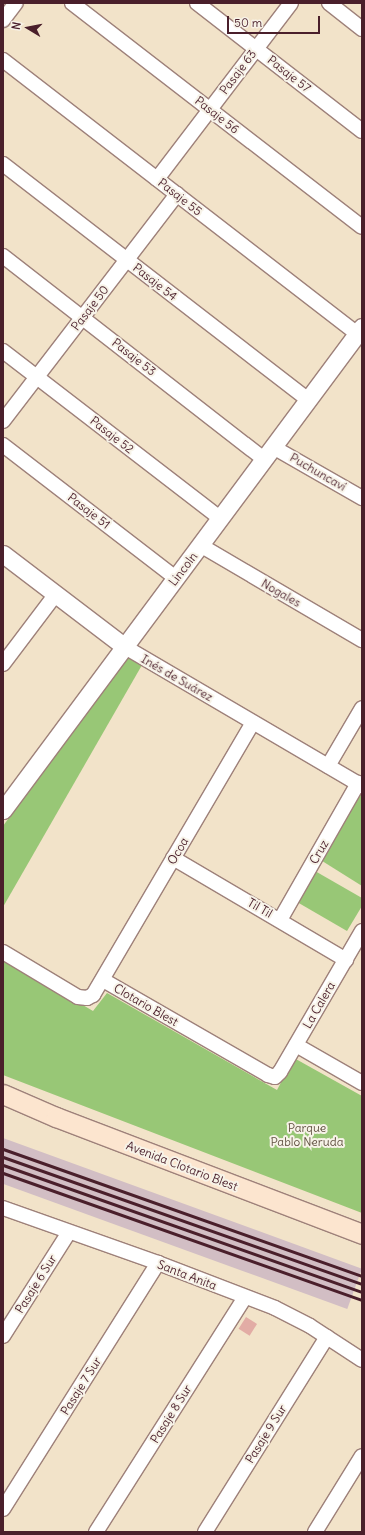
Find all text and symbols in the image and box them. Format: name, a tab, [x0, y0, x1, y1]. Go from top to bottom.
north arrow	[8, 8, 48, 48]
scale bar	[229, 8, 322, 34]
text: 50 m	[234, 15, 262, 30]
text: N	[9, 21, 24, 31]
street label: Pasaje 63	[217, 47, 259, 97]
street label: Pasaje 57	[265, 53, 313, 95]
street label: Pasaje 56	[192, 93, 242, 137]
street label: Pasaje 55	[155, 175, 205, 219]
street label: Pasaje 54	[130, 260, 180, 304]
street label: Pasaje 50	[68, 283, 112, 333]
street label: Pasaje 53	[109, 335, 159, 379]
street label: Pasaje 52	[87, 413, 137, 457]
street label: Puchuncaví	[287, 450, 349, 494]
street label: Pasaje 51	[65, 490, 113, 532]
street label: Lincoln	[166, 549, 200, 589]
street label: Nogales	[259, 576, 303, 610]
street label: Inés de Suárez	[139, 652, 215, 704]
street label: Ocoa	[165, 835, 191, 867]
street label: Cruz	[306, 837, 332, 867]
street label: Til Til	[245, 895, 275, 921]
street label: La Calera	[300, 979, 338, 1031]
street label: Clotario Blest	[111, 981, 181, 1029]
park label: Parque Pablo Neruda	[270, 1121, 344, 1149]
street label: Avenida Clotario Blest	[124, 1138, 240, 1194]
street label: Pasaje 6 Sur	[12, 1252, 60, 1316]
street label: Santa Anita	[155, 1257, 219, 1293]
street label: Pasaje 7 Sur	[58, 1354, 104, 1418]
street label: Pasaje 8 Sur	[147, 1382, 195, 1446]
street label: Pasaje 9 Sur	[242, 1402, 290, 1466]

